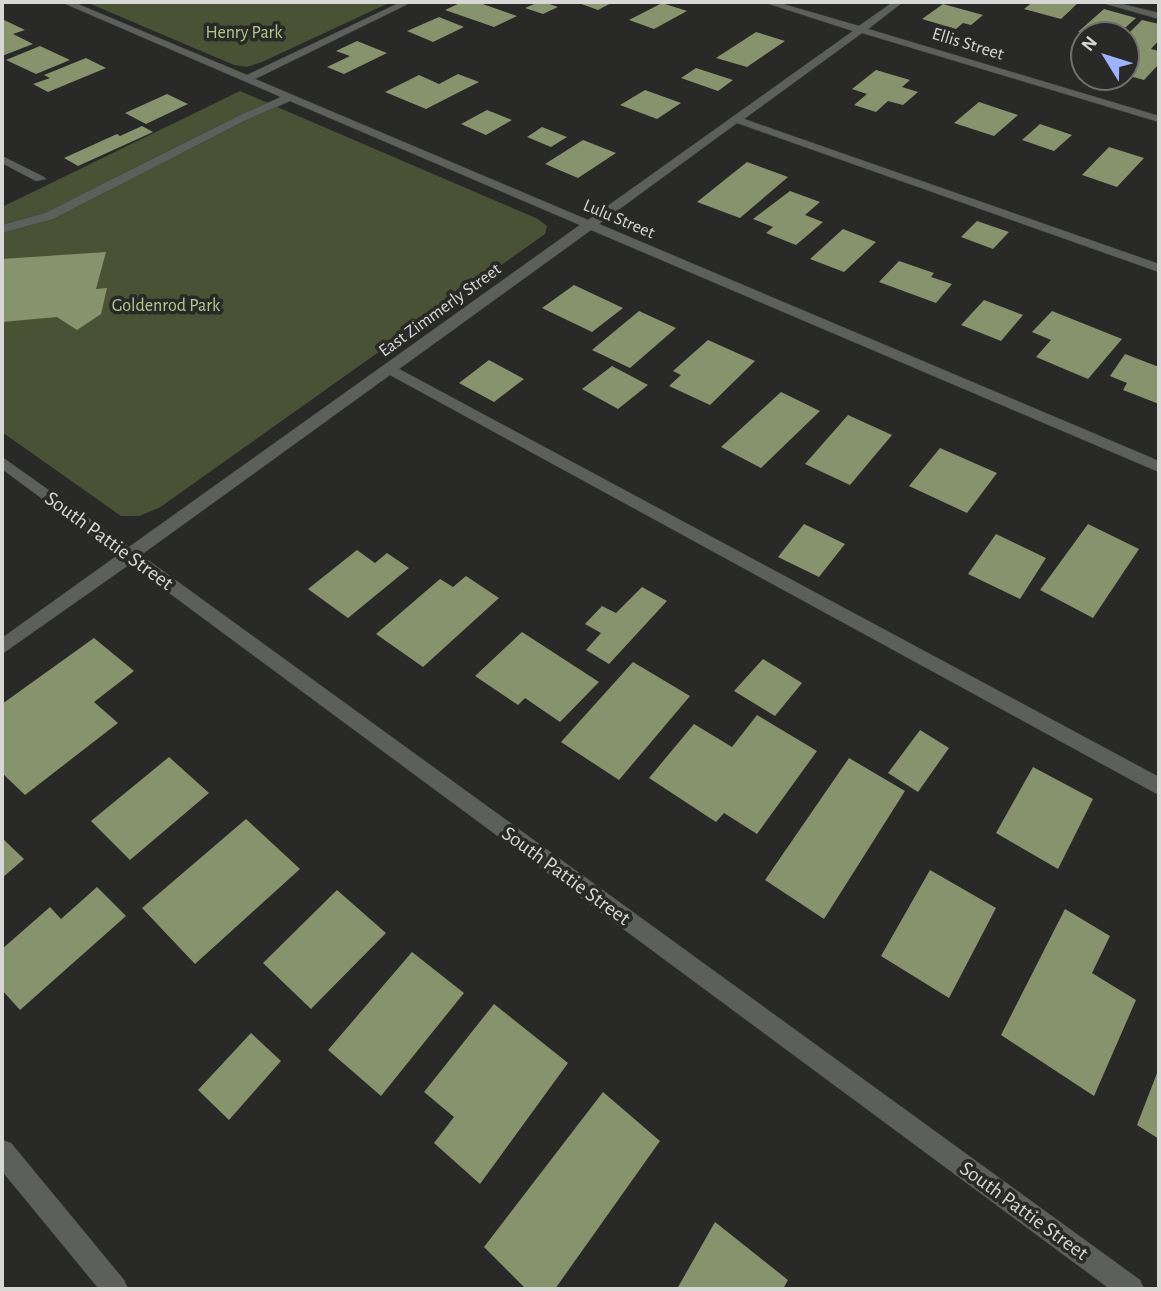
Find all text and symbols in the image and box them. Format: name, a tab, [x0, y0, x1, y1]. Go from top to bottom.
north arrow	[1070, 21, 1140, 91]
park label: Henry Park	[205, 22, 283, 44]
street label: Ellis Street	[930, 23, 1006, 65]
text: N	[1078, 33, 1101, 55]
street label: Lulu Street	[580, 194, 658, 244]
street label: East Zimmerly Street	[375, 258, 505, 362]
park label: Goldenrod Park	[112, 295, 220, 317]
street label: South Pattie Street	[40, 486, 178, 596]
street label: South Pattie Street	[497, 821, 635, 931]
street label: South Pattie Street	[955, 1156, 1093, 1266]

